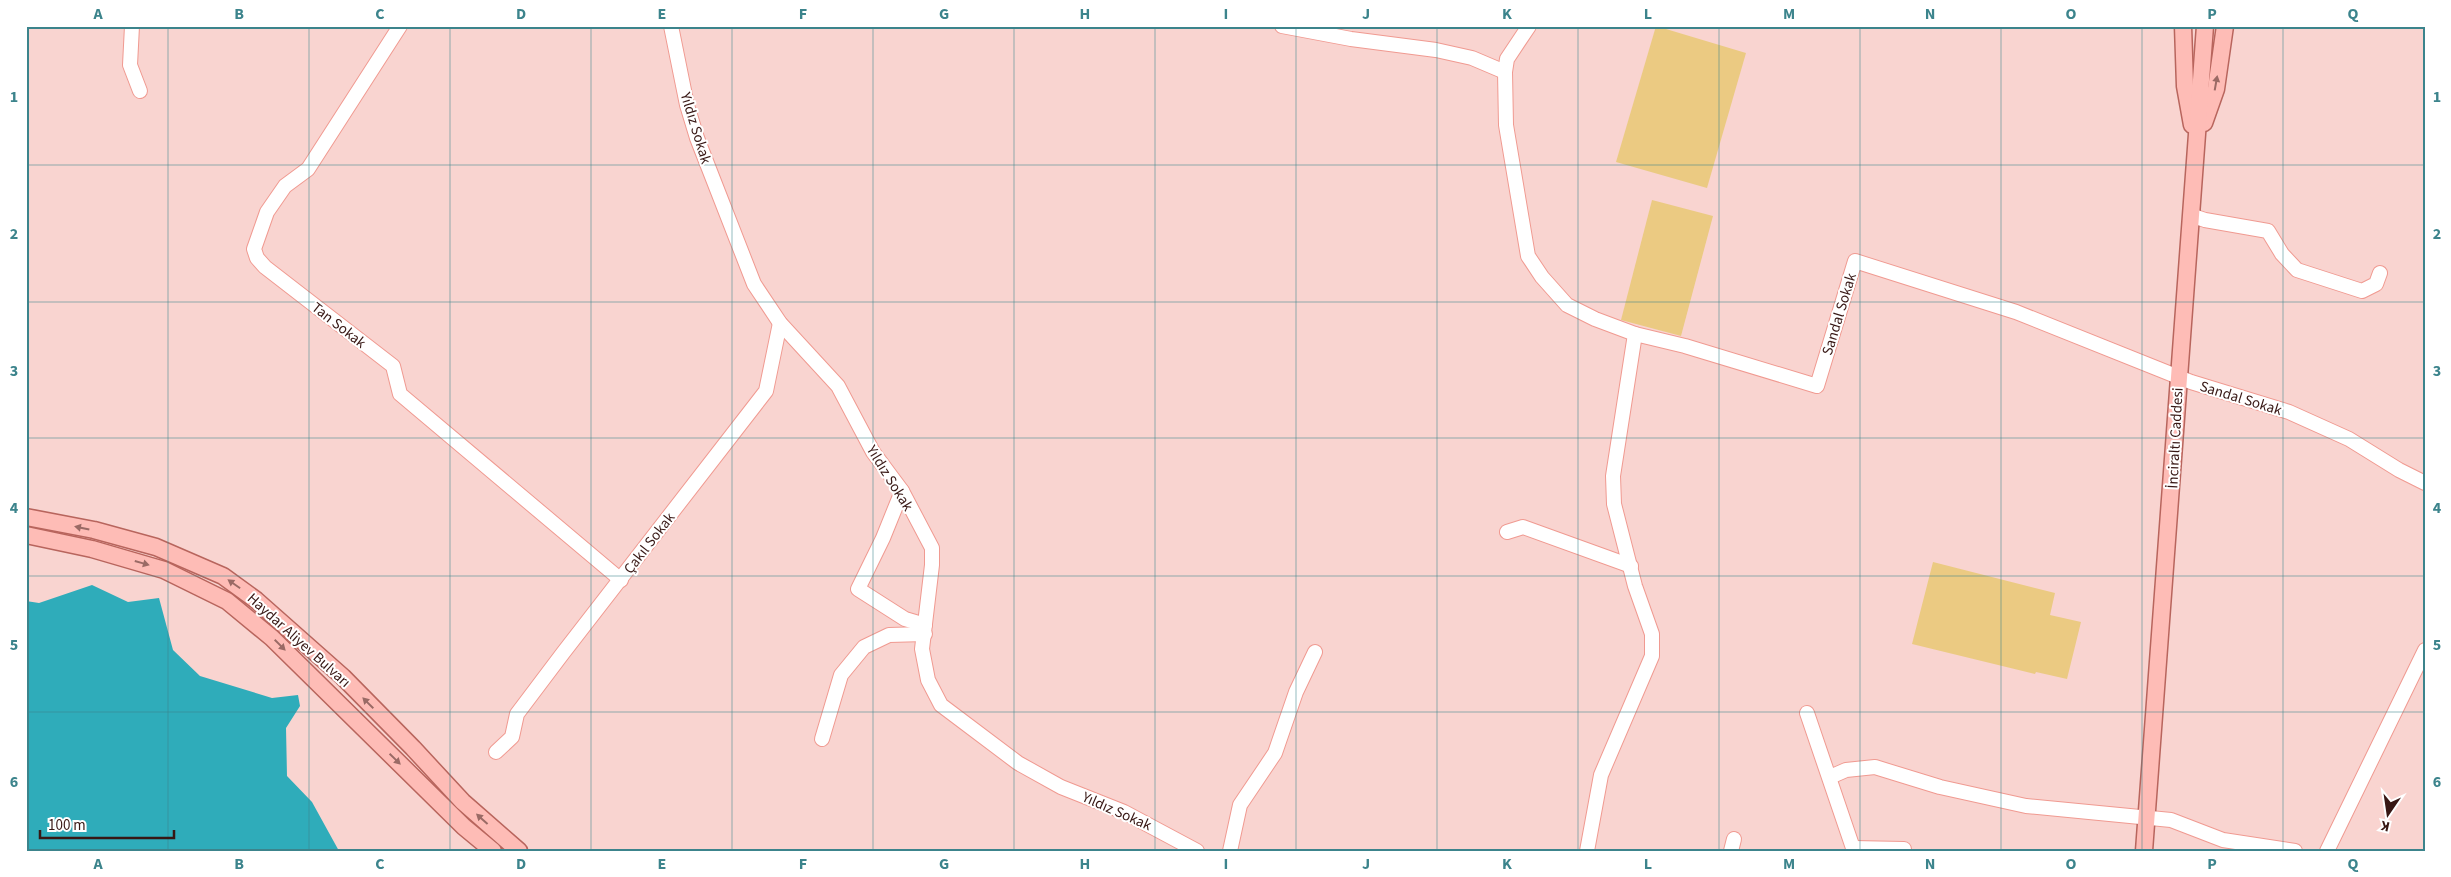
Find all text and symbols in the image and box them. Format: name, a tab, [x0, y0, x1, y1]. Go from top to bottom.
text: A	[92, 3, 103, 25]
text: B	[234, 3, 244, 25]
text: C	[375, 3, 385, 25]
text: D	[516, 3, 526, 25]
text: E	[658, 3, 666, 25]
text: F	[799, 3, 807, 25]
text: G	[939, 3, 949, 25]
text: H	[1080, 3, 1090, 25]
text: I	[1224, 3, 1228, 25]
text: J	[1362, 3, 1370, 25]
text: K	[1502, 3, 1512, 25]
text: L	[1644, 3, 1652, 25]
text: M	[1783, 3, 1795, 25]
text: N	[1925, 3, 1935, 25]
text: O	[2066, 3, 2077, 25]
text: P	[2207, 3, 2217, 25]
text: Q	[2348, 3, 2359, 25]
one-way arrow	[2213, 75, 2221, 91]
text: 1	[10, 86, 18, 108]
text: 1	[2433, 86, 2441, 108]
street label: Yıldız Sokak	[674, 89, 717, 167]
text: 2	[10, 223, 18, 245]
text: 2	[2433, 223, 2441, 245]
street label: Sandal Sokak	[1817, 270, 1862, 358]
street label: Tan Sokak	[307, 297, 371, 354]
text: 3	[10, 360, 18, 382]
text: 3	[2433, 360, 2441, 382]
street label: Sandal Sokak	[2197, 376, 2285, 421]
street label: İnciraltı Caddesi	[2162, 387, 2189, 489]
street label: Yıldız Sokak	[861, 441, 918, 516]
text: 4	[10, 497, 19, 519]
text: 4	[2433, 497, 2442, 519]
street label: Çakıl Sokak	[619, 508, 680, 578]
one-way arrow	[74, 524, 90, 532]
one-way arrow	[134, 560, 149, 568]
one-way arrow	[227, 579, 240, 589]
street label: Haydar Aliyev Bulvarı	[242, 588, 355, 693]
text: 5	[10, 634, 18, 656]
text: 5	[2433, 634, 2441, 656]
one-way arrow	[273, 639, 285, 651]
one-way arrow	[363, 697, 375, 709]
one-way arrow	[389, 753, 401, 765]
text: 6	[10, 771, 18, 793]
text: 6	[2433, 771, 2441, 793]
street label: Yıldız Sokak	[1078, 786, 1155, 836]
north arrow	[2364, 790, 2414, 840]
scale bar	[40, 807, 174, 839]
one-way arrow	[476, 813, 488, 825]
text: 100 m	[48, 815, 86, 836]
text: K	[2378, 815, 2392, 836]
text: A	[92, 853, 103, 875]
text: B	[234, 853, 244, 875]
text: C	[375, 853, 385, 875]
text: D	[516, 853, 526, 875]
text: E	[658, 853, 666, 875]
text: F	[799, 853, 807, 875]
text: G	[939, 853, 949, 875]
text: H	[1080, 853, 1090, 875]
text: I	[1224, 853, 1228, 875]
text: J	[1362, 853, 1370, 875]
text: K	[1502, 853, 1512, 875]
text: L	[1644, 853, 1652, 875]
text: M	[1783, 853, 1795, 875]
text: N	[1925, 853, 1935, 875]
text: O	[2066, 853, 2077, 875]
text: P	[2207, 853, 2217, 875]
text: Q	[2348, 853, 2359, 875]

